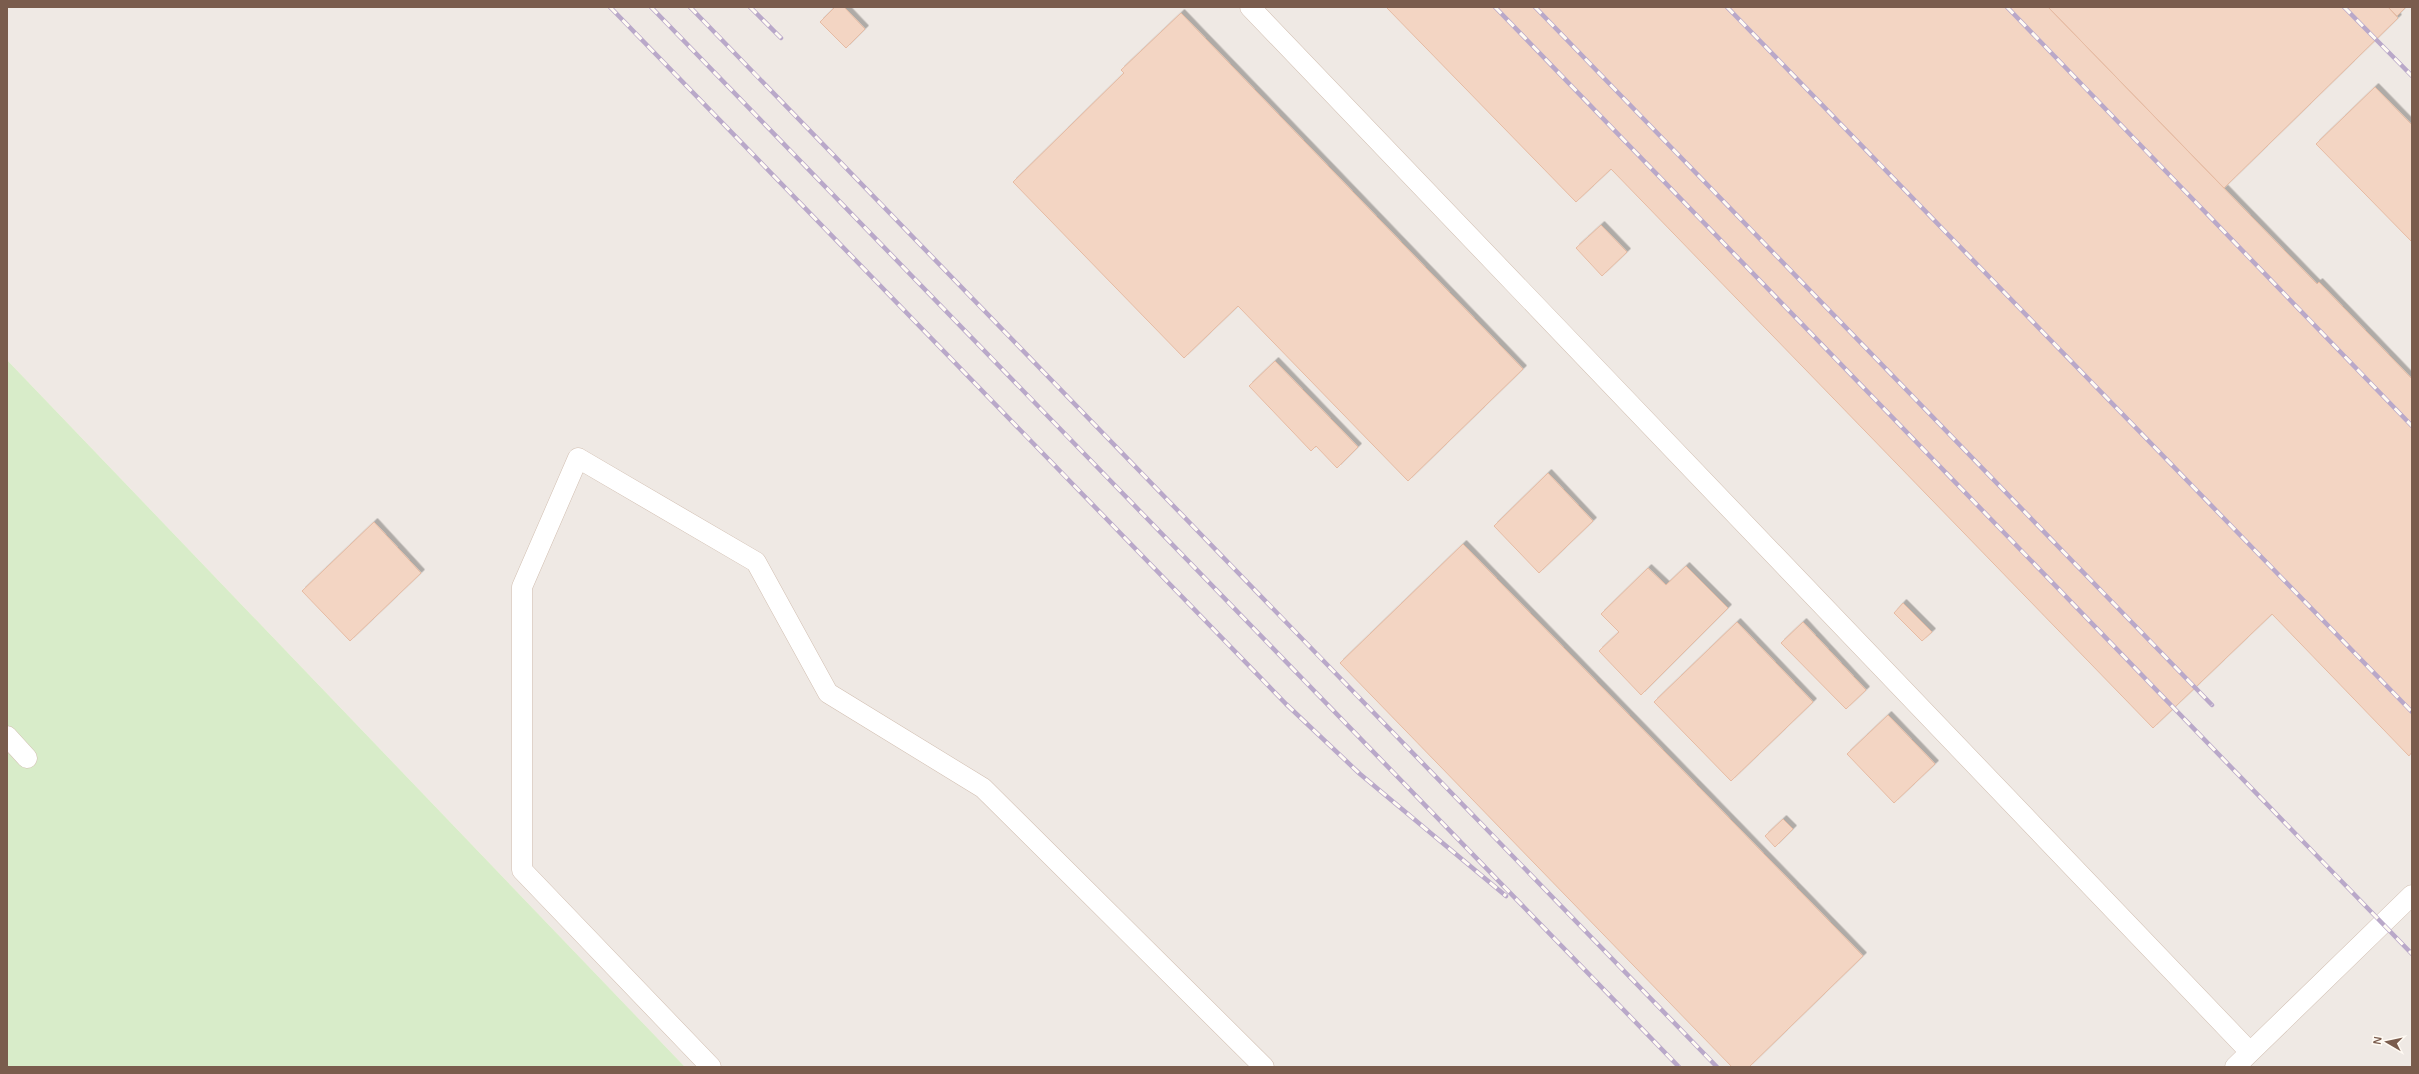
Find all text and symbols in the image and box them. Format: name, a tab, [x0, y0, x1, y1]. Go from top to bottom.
north arrow	[2367, 1022, 2407, 1062]
text: N	[2371, 1036, 2384, 1045]

